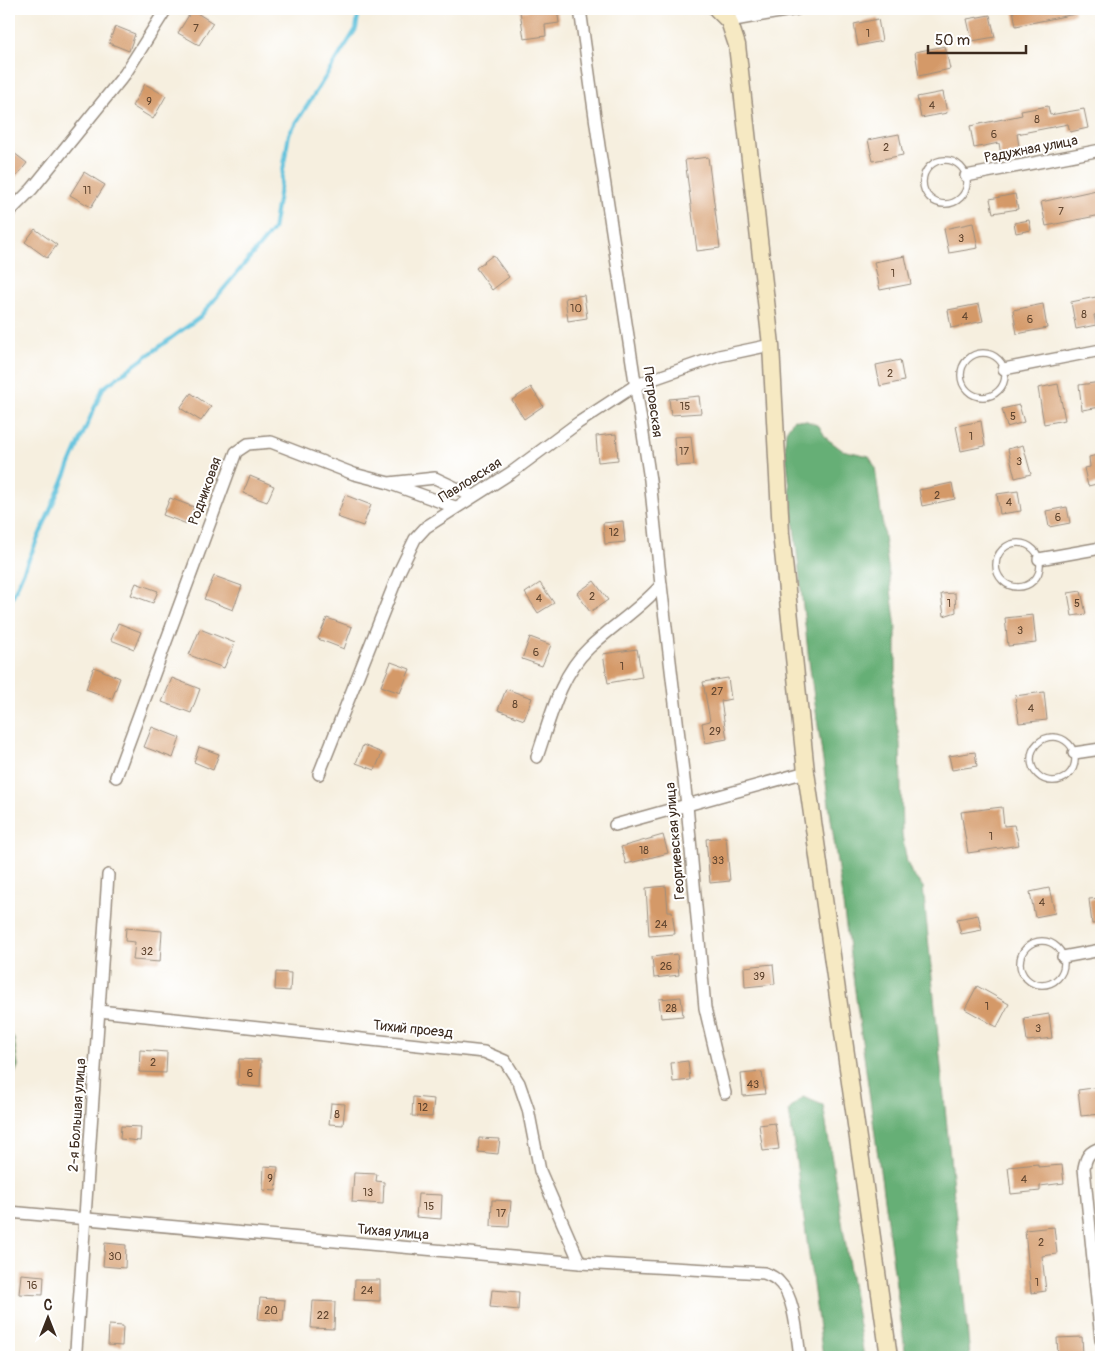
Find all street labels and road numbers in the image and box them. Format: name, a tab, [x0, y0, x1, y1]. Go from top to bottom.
street label: Радужная улица	[983, 132, 1079, 166]
street label: Петровская	[640, 366, 666, 438]
street label: Павловская	[435, 454, 505, 506]
street label: Родниковая	[185, 455, 225, 527]
street label: Георгиевская улица	[661, 782, 689, 900]
street label: Тихий проезд	[372, 1016, 454, 1042]
street label: 2-я Большая улица	[65, 1058, 89, 1172]
street label: Тихая улица	[356, 1220, 430, 1244]

